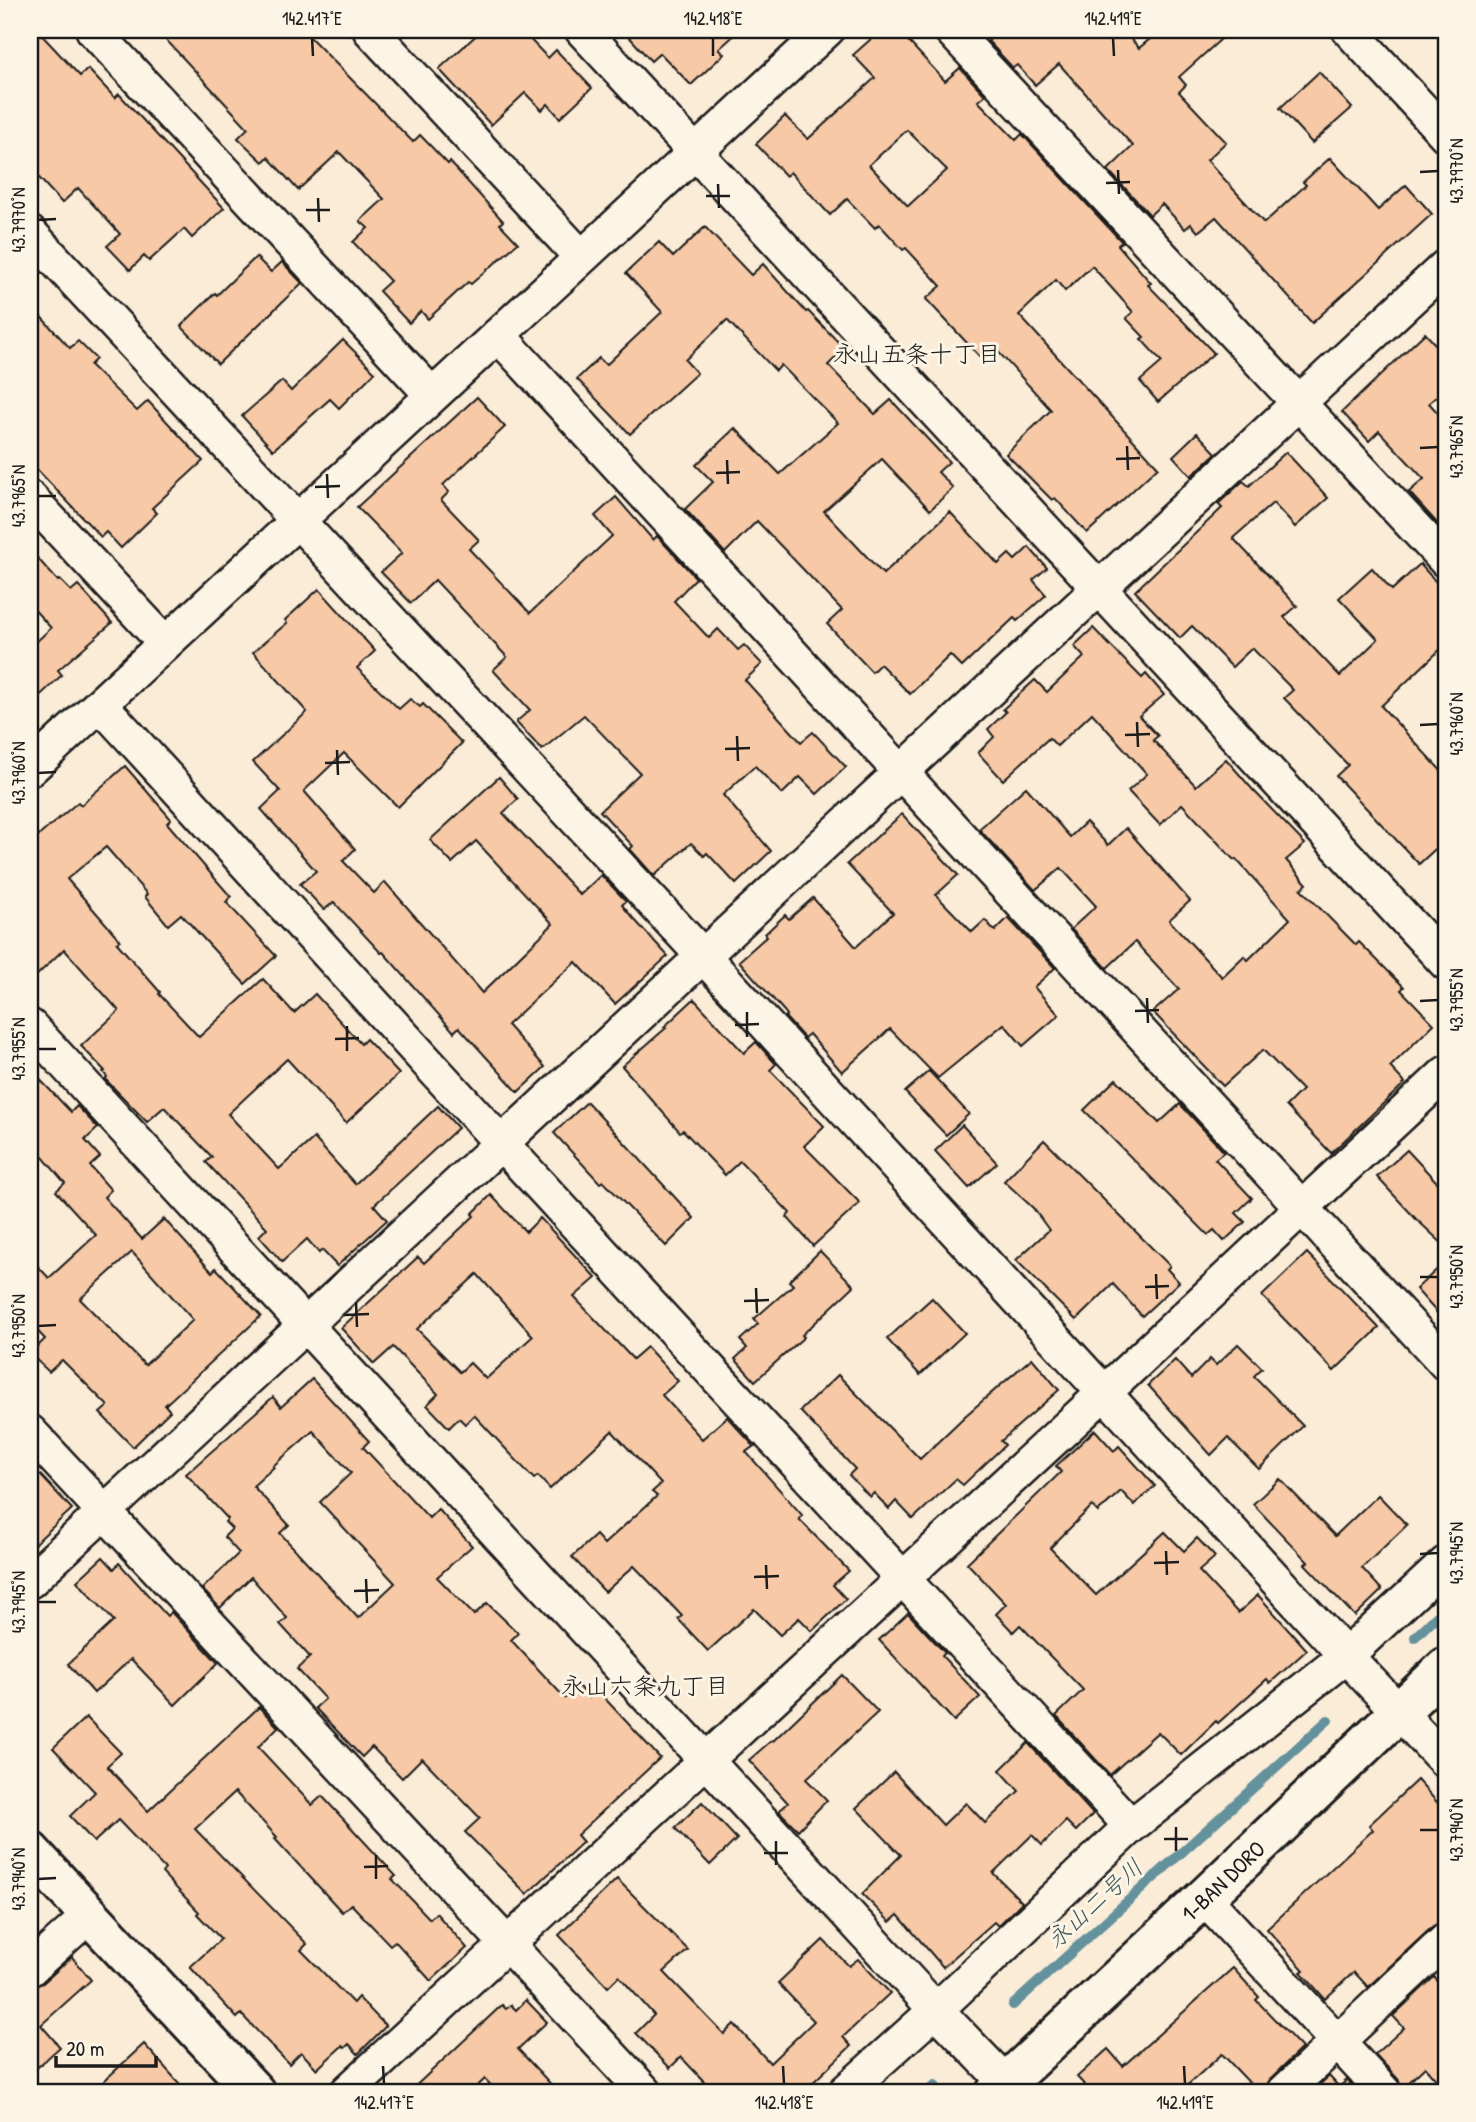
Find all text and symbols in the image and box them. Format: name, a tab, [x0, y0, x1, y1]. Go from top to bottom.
text: 142.417°E	[282, 6, 342, 31]
text: 142.418°E	[684, 6, 742, 31]
text: 142.419°E	[1084, 6, 1142, 31]
text: 43.7970°N	[1444, 139, 1469, 203]
text: 43.7970°N	[6, 188, 31, 252]
district label: 永山五条十丁目	[833, 337, 1001, 369]
text: 43.7965°N	[1444, 416, 1469, 478]
text: 43.7965°N	[6, 465, 31, 527]
text: 43.7960°N	[1444, 692, 1469, 756]
text: 43.7960°N	[6, 741, 31, 805]
text: 43.7955°N	[1444, 968, 1469, 1032]
text: 43.7955°N	[6, 1017, 31, 1081]
text: 43.7950°N	[1444, 1245, 1469, 1309]
text: 43.7950°N	[6, 1294, 31, 1358]
text: 43.7945°N	[1444, 1522, 1469, 1584]
text: 43.7945°N	[6, 1571, 31, 1633]
district label: 永山六条九丁目	[561, 1669, 729, 1701]
text: 43.7940°N	[1444, 1799, 1469, 1861]
street label: 1-BAN DORO	[1174, 1833, 1271, 1928]
text: 43.7940°N	[6, 1848, 31, 1910]
water label: 永山二号川	[1039, 1851, 1149, 1955]
scale bar	[56, 2024, 156, 2068]
text: 20 m	[66, 2034, 104, 2063]
text: 142.417°E	[354, 2090, 414, 2115]
text: 142.418°E	[755, 2090, 813, 2115]
text: 142.419°E	[1156, 2090, 1214, 2115]

